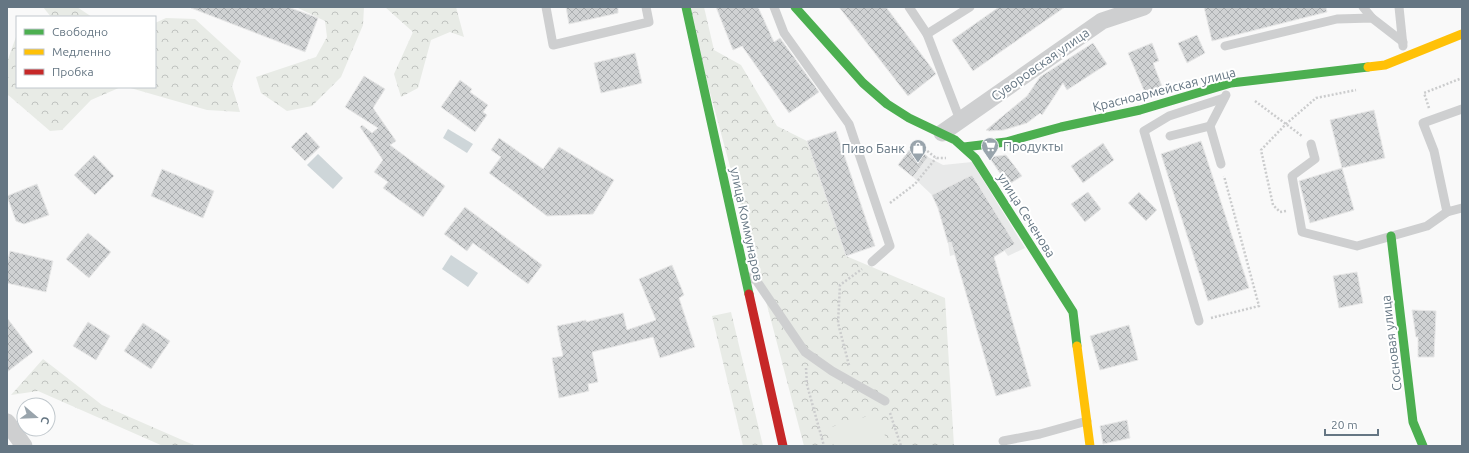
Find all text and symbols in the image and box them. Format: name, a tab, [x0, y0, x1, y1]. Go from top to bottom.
legend	[16, 16, 156, 88]
text: Свободно	[52, 25, 108, 38]
street label: Суворовская улица	[988, 25, 1092, 103]
text: Медленно	[52, 45, 111, 58]
street label: Красноармейская улица	[1091, 64, 1237, 114]
text: Пробка	[52, 65, 94, 78]
supermarket icon: Продукты	[980, 136, 1000, 161]
shop icon: Пиво Банк	[908, 138, 928, 163]
place label: Продукты	[1003, 139, 1064, 153]
place label: Пиво Банк	[842, 141, 905, 155]
street label: улица Коммунаров	[728, 166, 766, 282]
street label: улица Сеченова	[995, 170, 1059, 260]
street label: Сосновая улица	[1378, 294, 1404, 392]
north arrow	[16, 397, 56, 437]
scale bar	[1325, 411, 1378, 437]
text: С	[39, 415, 52, 426]
text: 20 m	[1331, 418, 1358, 431]

